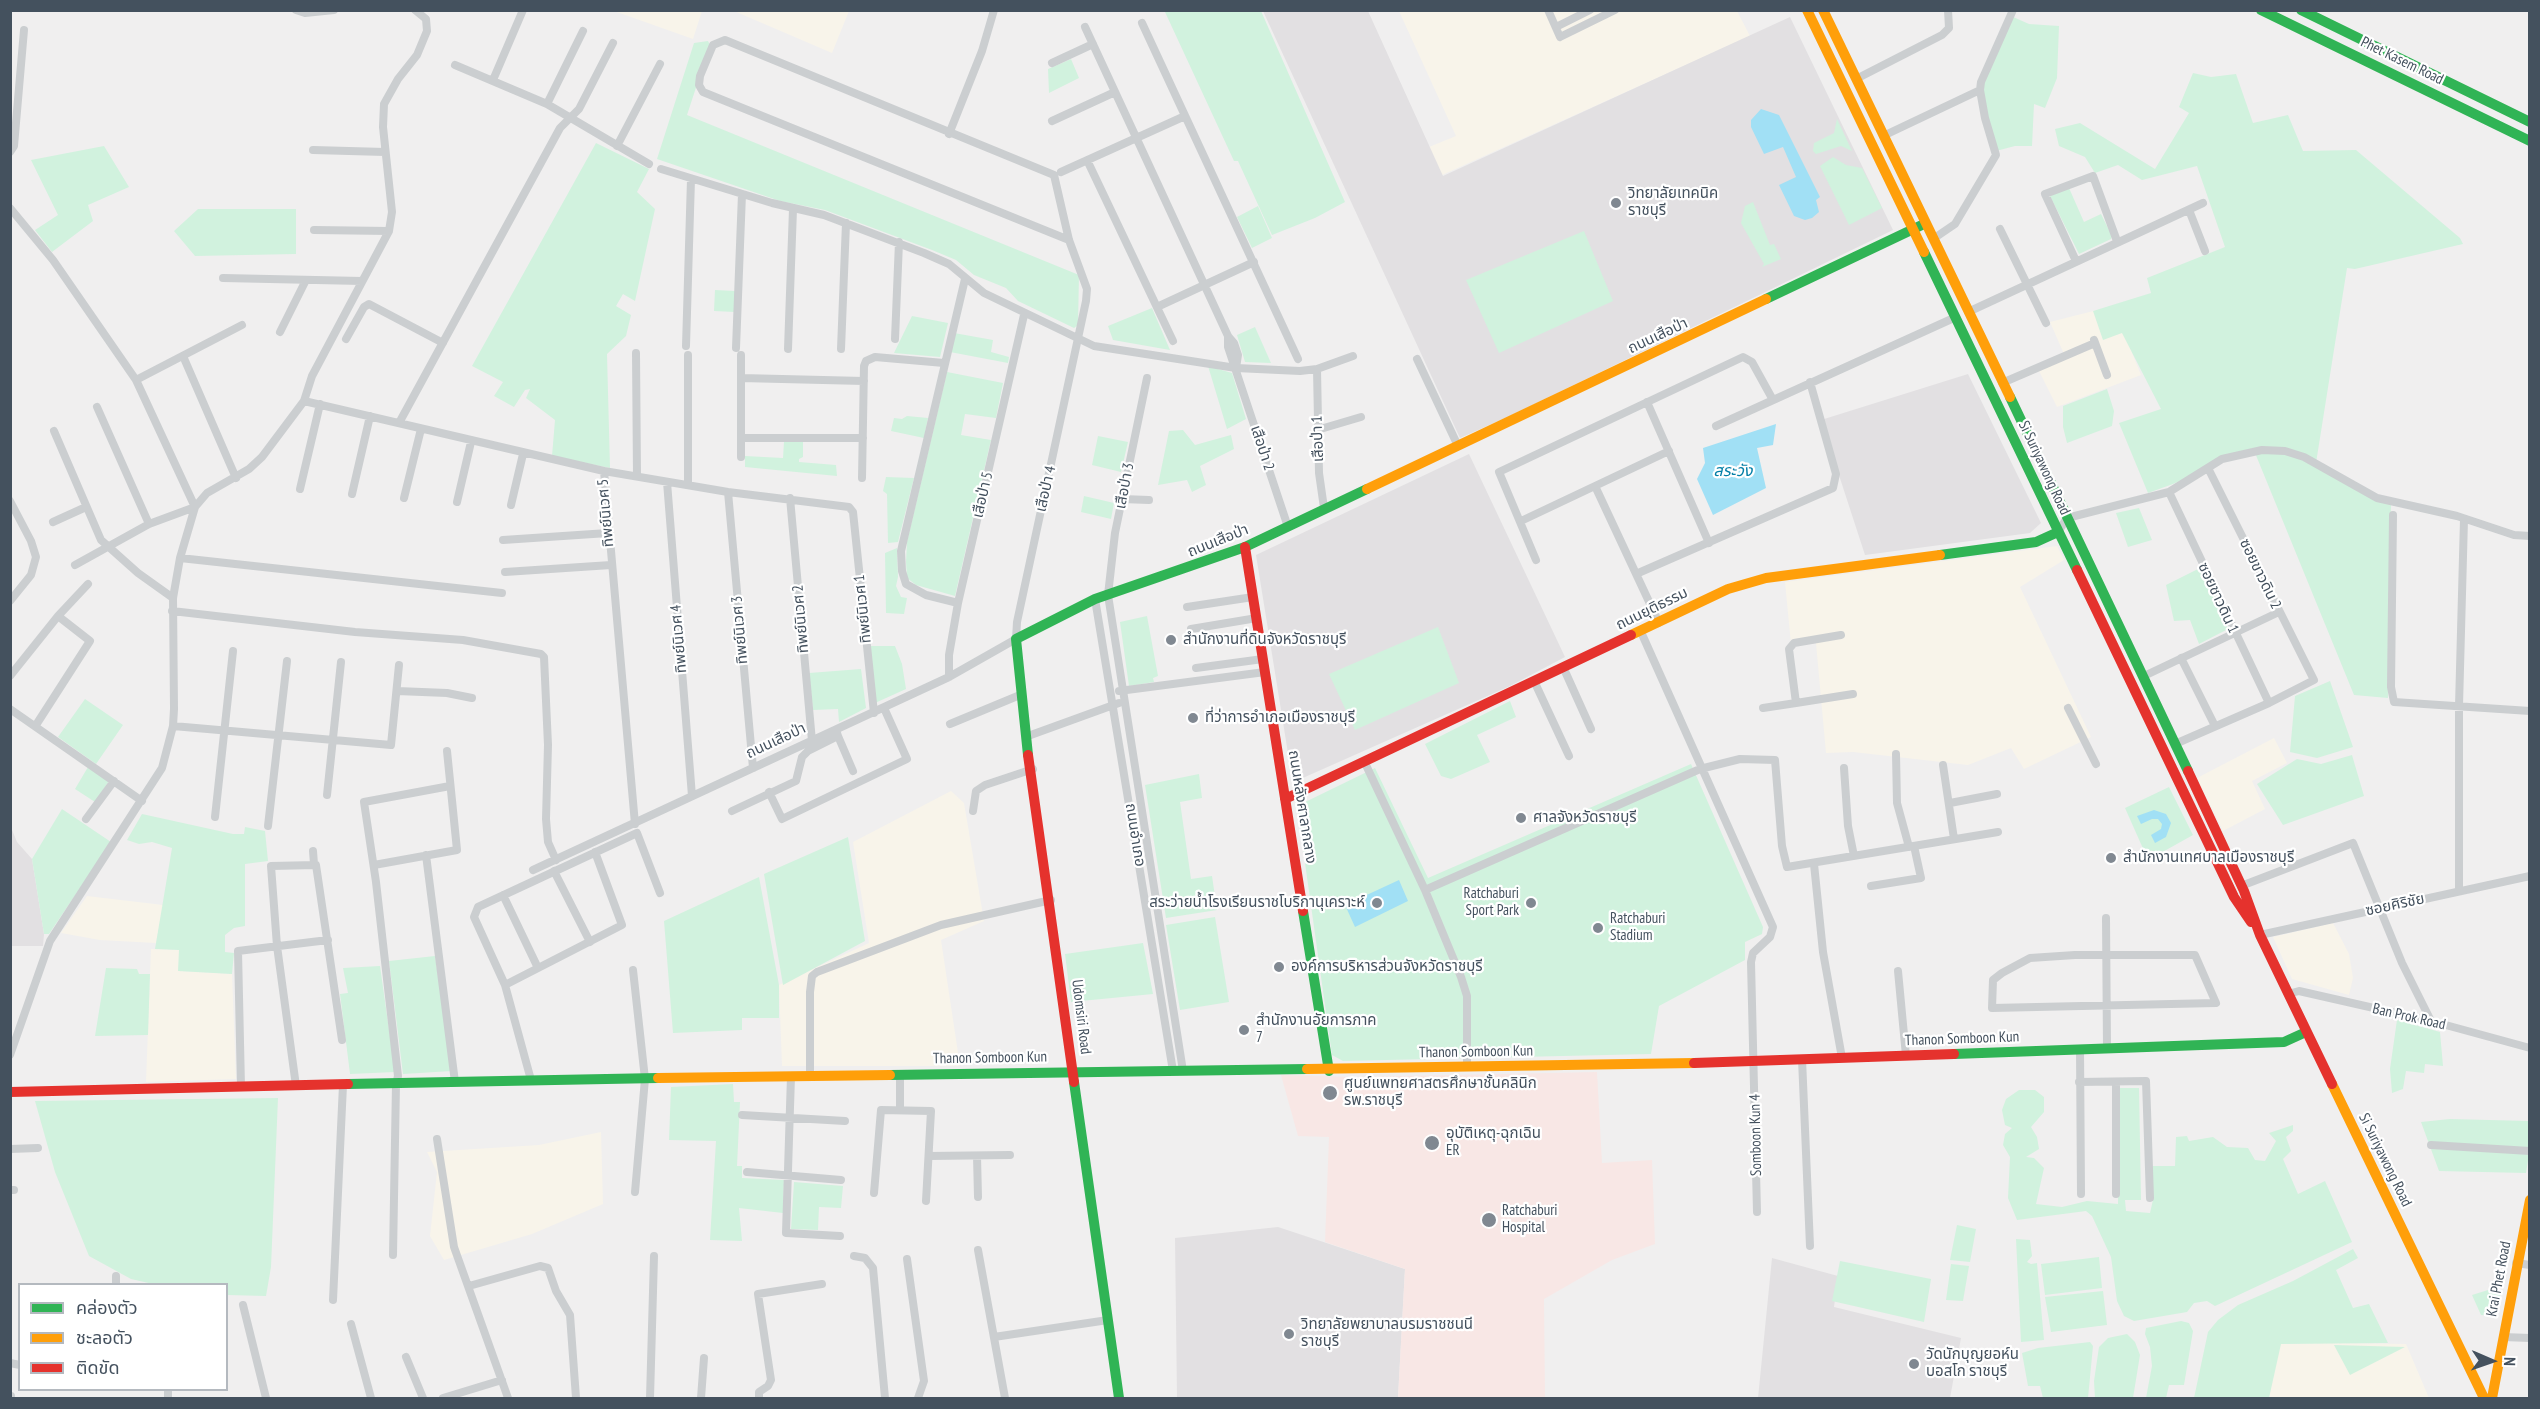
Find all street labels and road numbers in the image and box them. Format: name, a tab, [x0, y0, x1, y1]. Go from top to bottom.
street label: Phet Kasem Road	[2358, 33, 2446, 89]
street label: ถนนเสือป่า	[1625, 314, 1691, 358]
street label: เสือป่า 1	[1308, 415, 1328, 463]
street label: Si Suriyawong Road	[2014, 418, 2074, 518]
street label: เสือป่า 2	[1246, 423, 1278, 473]
street label: เสือป่า 3	[1112, 461, 1138, 511]
street label: เสือป่า 4	[1032, 464, 1060, 514]
street label: เสือป่า 5	[969, 470, 997, 520]
street label: ทิพย์นิเวศ 5	[594, 478, 618, 548]
street label: ถนนเสือป่า	[1185, 521, 1251, 561]
street label: ซอยขาวดิน 2	[2235, 536, 2285, 612]
street label: ซอยชาวดิน 1	[2194, 560, 2242, 636]
street label: ทิพย์นิเวศ 1	[850, 574, 876, 644]
street label: ทิพย์นิเวศ 2	[789, 584, 813, 654]
street label: ถนนยุติธรรม	[1613, 584, 1691, 634]
street label: ทิพย์นิเวศ 3	[728, 595, 752, 665]
street label: ทิพย์นิเวศ 4	[667, 604, 691, 674]
street label: ถนนเสือป่า	[743, 719, 809, 763]
street label: ถนนหลังศาลากลาง	[1284, 749, 1320, 865]
street label: ถนนอำเภอ	[1121, 802, 1149, 868]
street label: ซอยศิริชัย	[2364, 890, 2426, 920]
street label: Udomsiri Road	[1067, 979, 1095, 1055]
street label: Ban Prok Road	[2371, 1000, 2447, 1034]
street label: Thanon Somboon Kun	[1905, 1028, 2019, 1050]
street label: Thanon Somboon Kun	[1419, 1042, 1533, 1062]
street label: Thanon Somboon Kun	[933, 1048, 1047, 1068]
street label: Somboon Kun 4	[1746, 1094, 1766, 1176]
street label: Si Suriyawong Road	[2355, 1110, 2415, 1210]
street label: Krai Phet Road	[2483, 1240, 2515, 1318]

